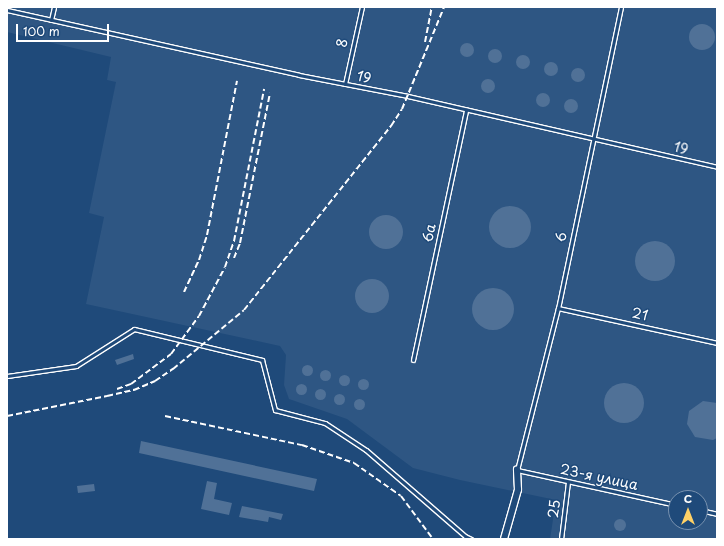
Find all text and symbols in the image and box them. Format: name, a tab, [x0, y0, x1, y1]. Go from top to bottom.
scale bar	[18, 16, 111, 42]
text: 100 m	[23, 22, 60, 40]
street label: 8	[333, 37, 351, 49]
street label: 19	[355, 67, 373, 87]
street label: 19	[672, 138, 690, 158]
street label: 6a	[419, 222, 439, 244]
street label: 6	[552, 231, 570, 243]
street label: 21	[630, 304, 650, 324]
street label: 23-я улица	[558, 460, 640, 494]
north arrow	[668, 490, 708, 530]
text: С	[684, 490, 692, 507]
street label: 25	[545, 499, 563, 519]

